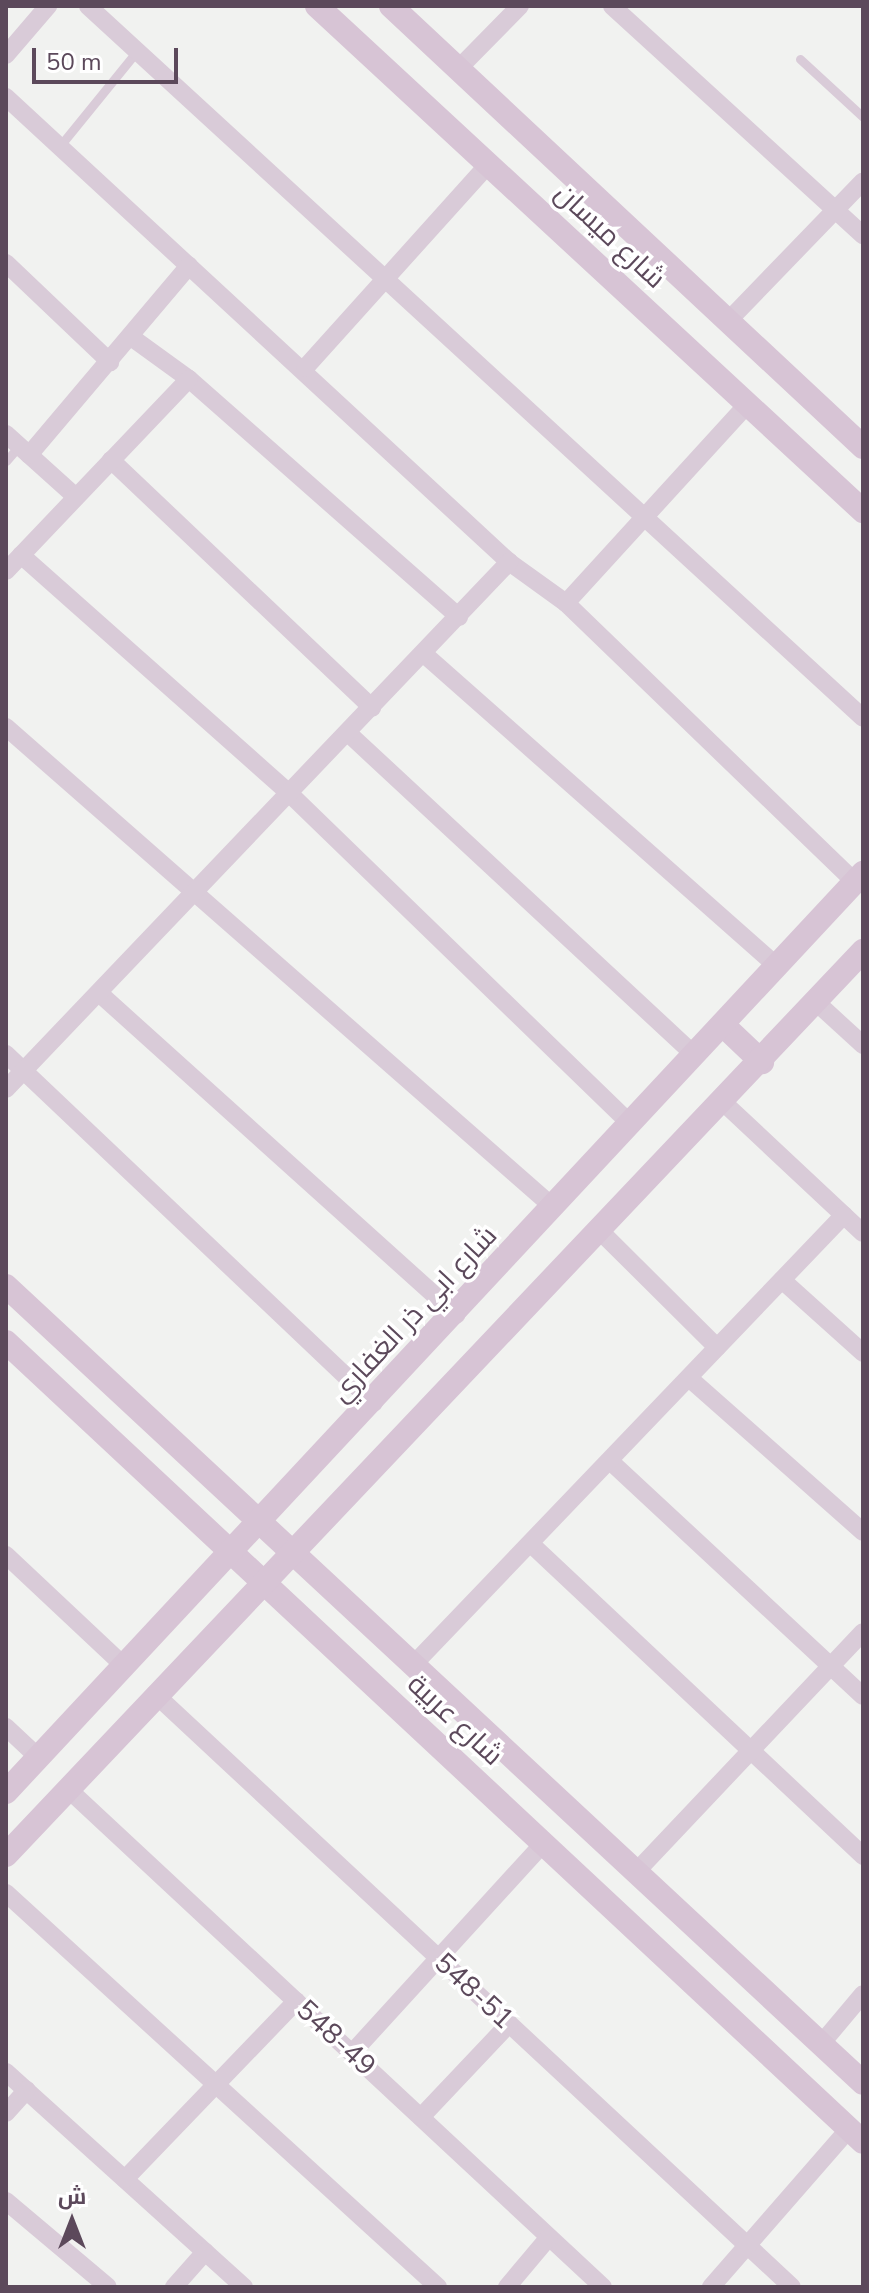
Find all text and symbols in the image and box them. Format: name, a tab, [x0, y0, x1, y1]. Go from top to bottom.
scale bar	[36, 32, 182, 82]
text: 50 m	[46, 46, 102, 78]
street label: شارع ميسان	[548, 176, 672, 296]
street label: شارع ابي ذر الغفاري	[324, 1219, 504, 1409]
street label: شارع عربية	[400, 1667, 510, 1773]
street label: 548-51	[427, 1946, 521, 2036]
street label: 548-49	[289, 1993, 383, 2083]
north arrow	[32, 2181, 112, 2261]
text: ش	[58, 2182, 86, 2212]

